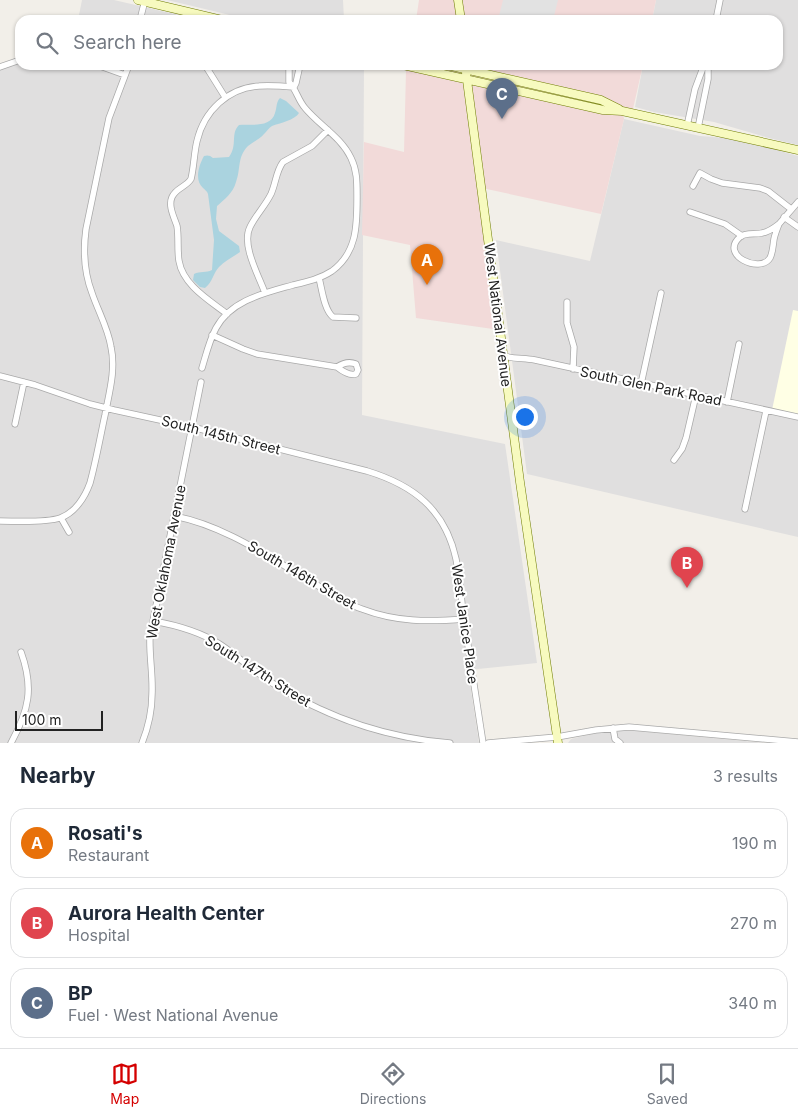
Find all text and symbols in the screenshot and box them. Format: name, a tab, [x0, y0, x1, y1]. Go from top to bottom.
search box	[15, 15, 783, 70]
icon: search	[33, 29, 61, 57]
text: Search here	[73, 31, 182, 54]
pin: C	[486, 78, 518, 119]
street label: West National Avenue	[481, 242, 516, 388]
pin: A	[411, 244, 443, 285]
street label: South Glen Park Road	[579, 362, 723, 409]
your location	[512, 404, 538, 430]
street label: South 145th Street	[160, 412, 283, 458]
street label: West Oklahoma Avenue	[142, 483, 189, 640]
street label: South 146th Street	[245, 537, 360, 613]
pin: B	[671, 547, 703, 588]
street label: West Janice Place	[449, 563, 482, 685]
street label: South 147th Street	[202, 631, 315, 710]
scale bar	[15, 708, 102, 731]
text: 100 m	[22, 711, 62, 728]
text: Nearby	[20, 763, 95, 788]
text: 3 results	[713, 766, 778, 786]
text: Rosati's	[68, 822, 143, 845]
text: A	[31, 833, 43, 853]
text: 190 m	[732, 833, 777, 853]
text: Restaurant	[68, 845, 149, 865]
text: Aurora Health Center	[68, 902, 264, 925]
text: B	[32, 913, 42, 933]
text: 270 m	[730, 913, 777, 933]
text: Hospital	[68, 925, 130, 945]
text: BP	[68, 982, 93, 1005]
text: C	[31, 993, 43, 1013]
text: 340 m	[728, 993, 777, 1013]
text: Fuel · West National Avenue	[68, 1005, 278, 1025]
tab: Map	[110, 1060, 139, 1107]
tab: Directions	[360, 1060, 426, 1107]
tab: Saved	[647, 1060, 688, 1107]

